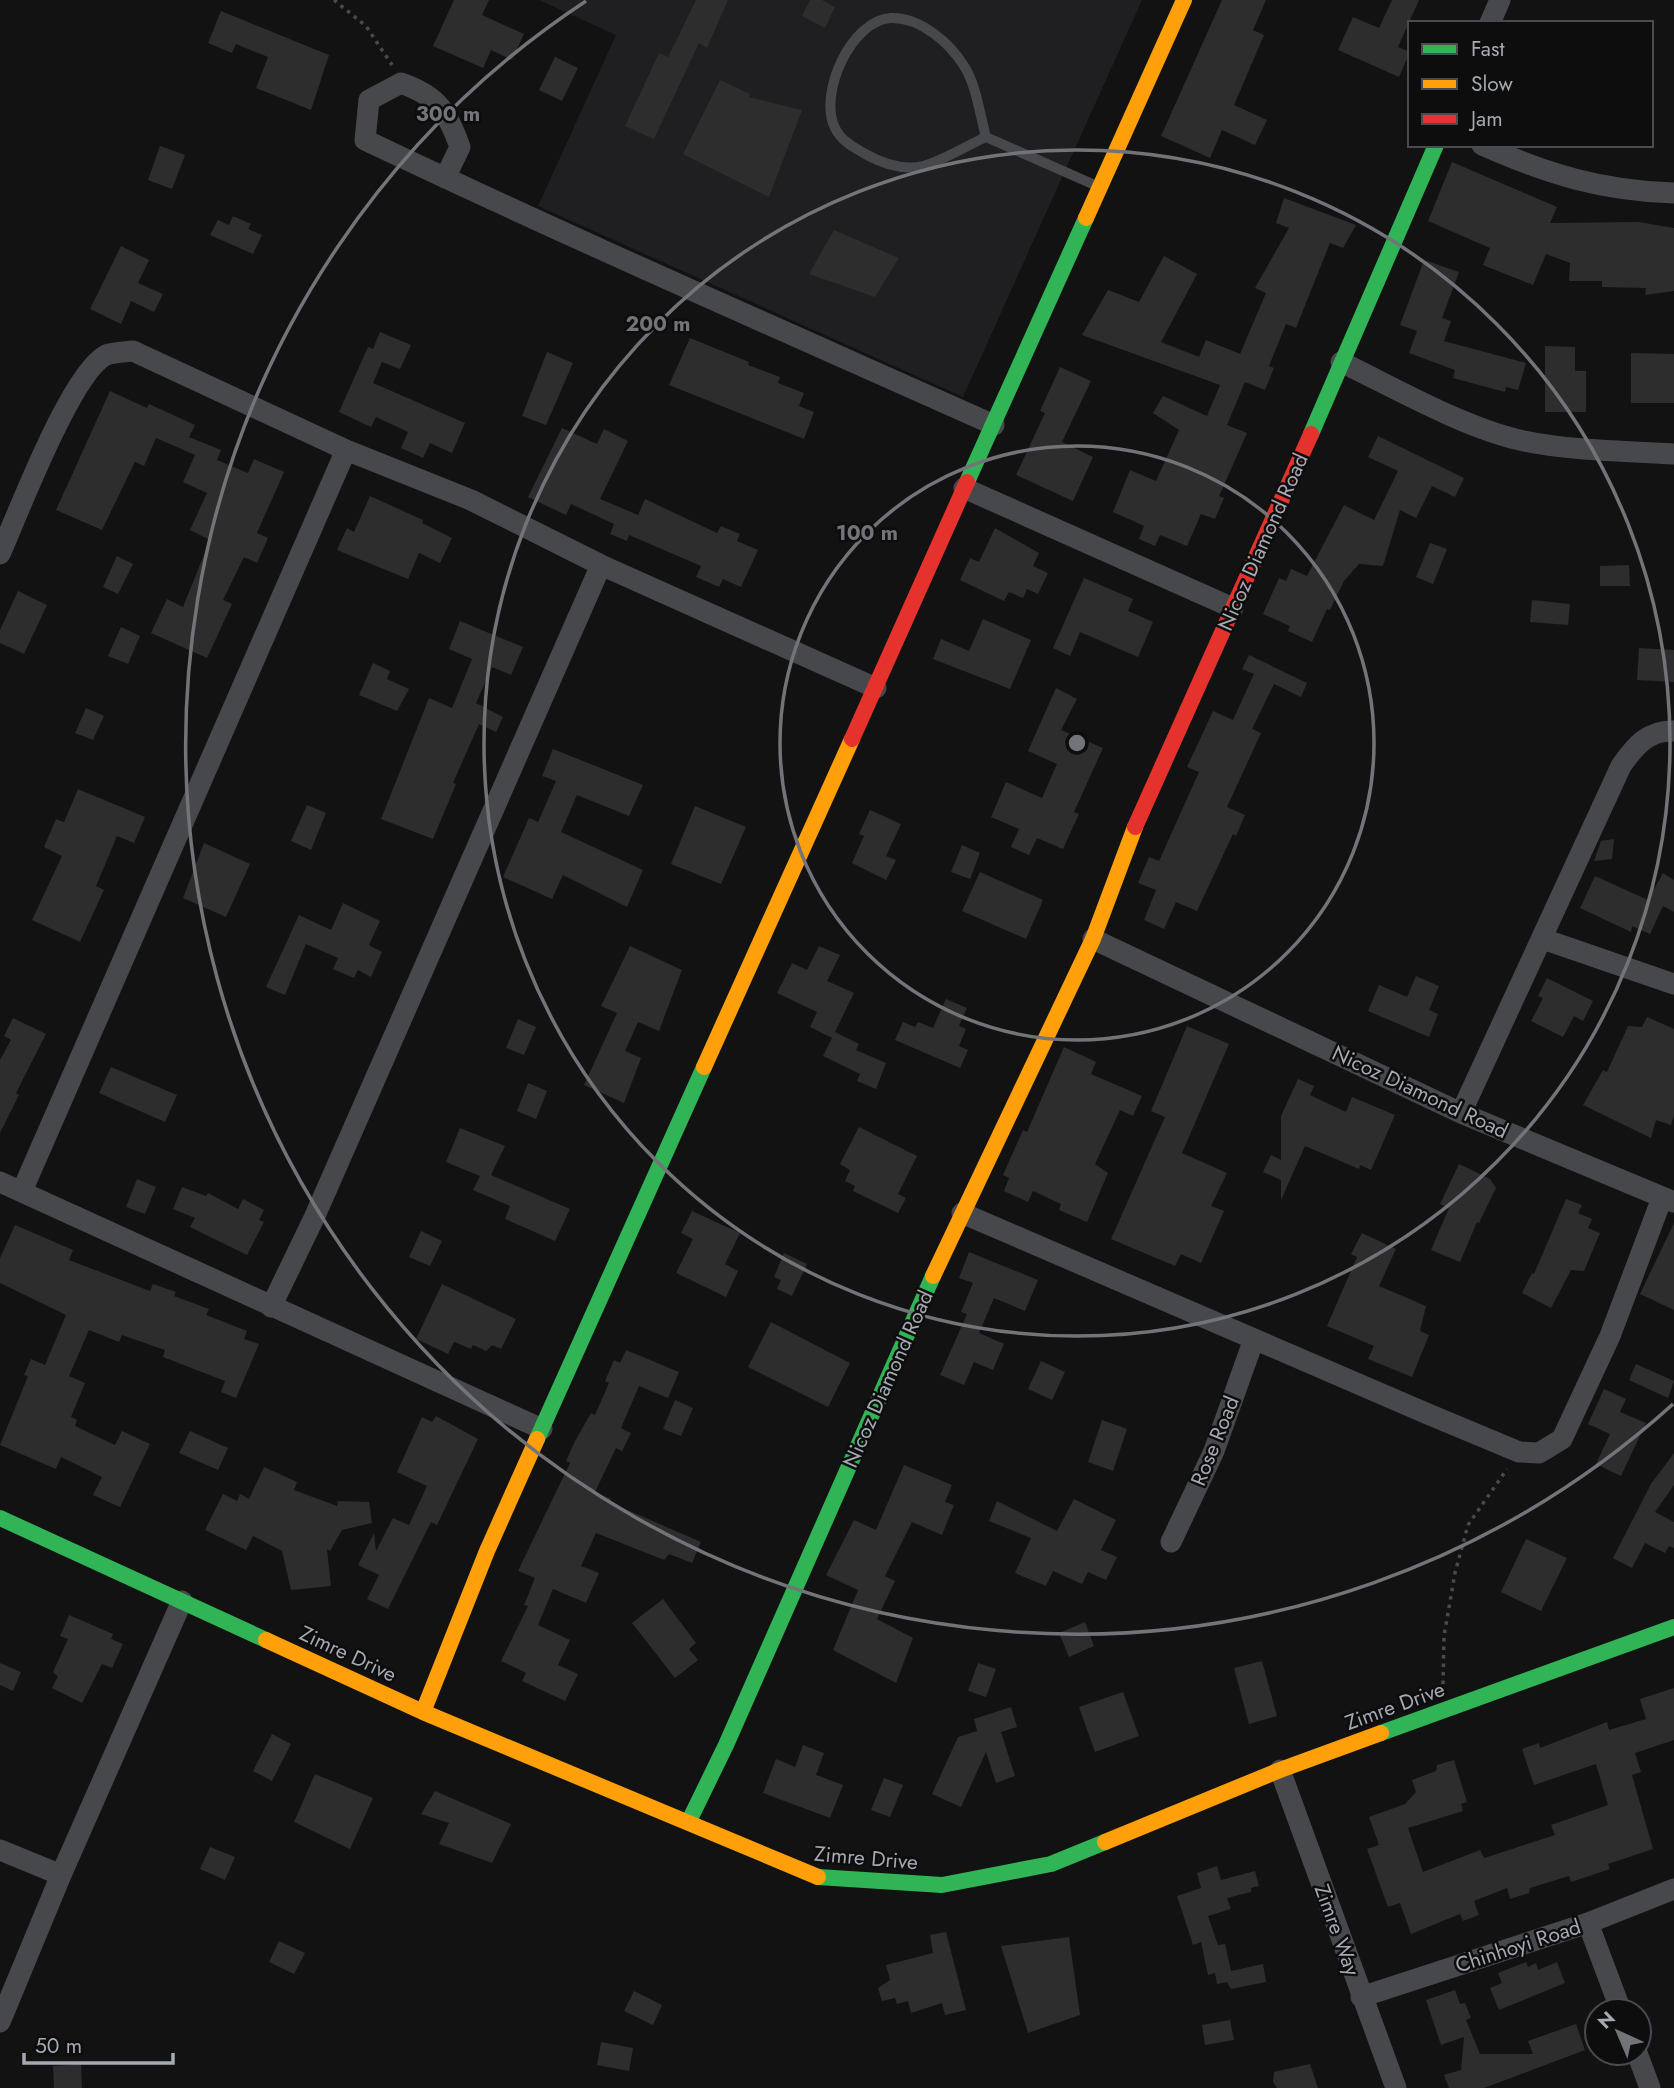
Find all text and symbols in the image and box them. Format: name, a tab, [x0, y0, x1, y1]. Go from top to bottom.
legend	[1408, 21, 1653, 147]
text: Fast	[1471, 34, 1504, 64]
text: Slow	[1471, 69, 1513, 99]
text: 300 m	[416, 99, 480, 129]
text: Jam	[1468, 104, 1503, 134]
text: 200 m	[625, 309, 691, 339]
street label: Nicoz Diamond Road	[1210, 449, 1316, 635]
text: 100 m	[836, 518, 898, 548]
centre of rings	[1065, 731, 1089, 755]
street label: Nicoz Diamond Road	[1327, 1038, 1513, 1146]
street label: Nicoz Diamond Road	[835, 1286, 941, 1472]
street label: Rose Road	[1183, 1392, 1247, 1490]
street label: Zimre Drive	[295, 1618, 402, 1690]
street label: Zimre Drive	[1341, 1674, 1449, 1738]
street label: Zimre Drive	[813, 1839, 919, 1877]
street label: Zimre Way	[1307, 1880, 1368, 1981]
street label: Chinhoyi Road	[1451, 1912, 1585, 1980]
north arrow	[1583, 1997, 1653, 2067]
text: N	[1592, 2005, 1621, 2035]
scale bar	[24, 2022, 173, 2066]
text: 50 m	[35, 2031, 82, 2061]

